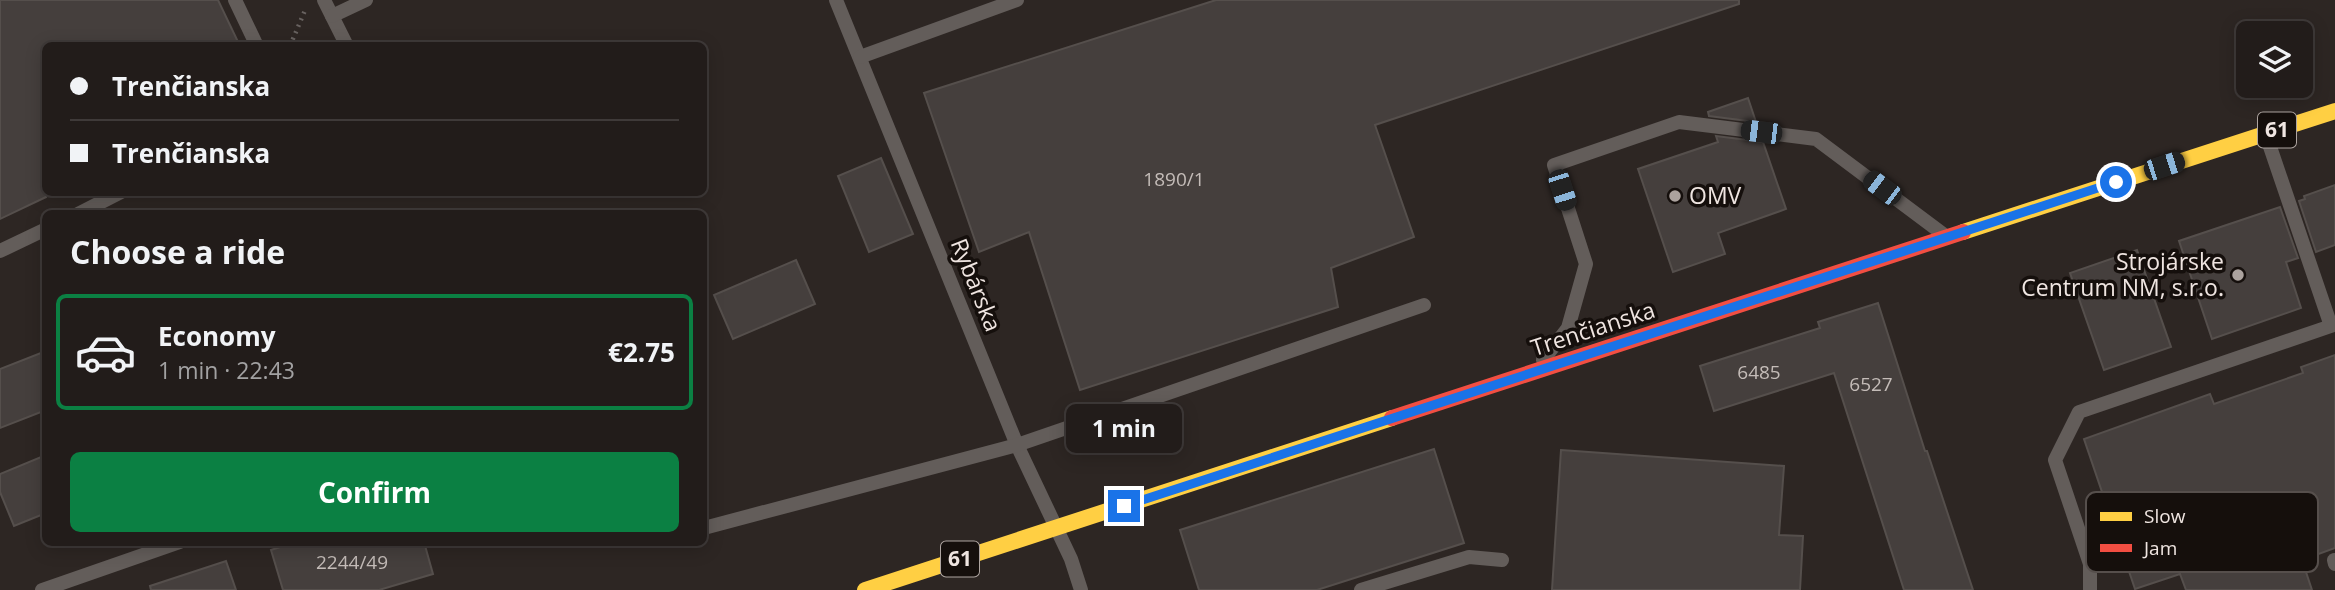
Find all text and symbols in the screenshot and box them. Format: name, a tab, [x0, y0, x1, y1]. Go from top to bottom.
map controls	[2236, 21, 2313, 98]
button: layers	[2236, 21, 2313, 98]
text: Trenčianska	[112, 68, 270, 104]
road number: 61	[2258, 113, 2296, 148]
car	[1739, 119, 1784, 145]
text: Trenčianska	[112, 135, 270, 171]
car	[2141, 150, 2188, 182]
house number: 1890/1	[1143, 166, 1205, 192]
route start	[2100, 166, 2132, 198]
car	[1546, 167, 1579, 213]
car	[1859, 167, 1906, 209]
place label: OMV	[1689, 179, 1742, 211]
marker: OMV	[1667, 188, 1683, 204]
text: Choose a ride	[70, 230, 285, 273]
street label: Rybárska	[944, 233, 1010, 336]
place label: Strojárske Centrum NM, s.r.o.	[2021, 245, 2224, 303]
marker: Strojárske Centrum NM, s.r.o.	[2230, 267, 2246, 283]
street label: Trenčianska	[1527, 293, 1659, 363]
text: Economy	[158, 318, 276, 354]
icon: car	[74, 321, 137, 384]
text: €2.75	[608, 334, 675, 370]
text: 1 min · 22:43	[158, 354, 295, 386]
house number: 6485	[1737, 359, 1781, 385]
house number: 6527	[1849, 371, 1893, 397]
callout: 1 min	[1066, 405, 1182, 454]
text: 1 min	[1092, 412, 1156, 444]
button: Confirm	[70, 452, 679, 532]
route end	[1108, 490, 1140, 522]
legend	[2086, 492, 2318, 572]
text: Slow	[2144, 503, 2186, 529]
text: Jam	[2142, 535, 2177, 561]
road number: 61	[941, 542, 979, 576]
house number: 2244/49	[316, 549, 388, 575]

